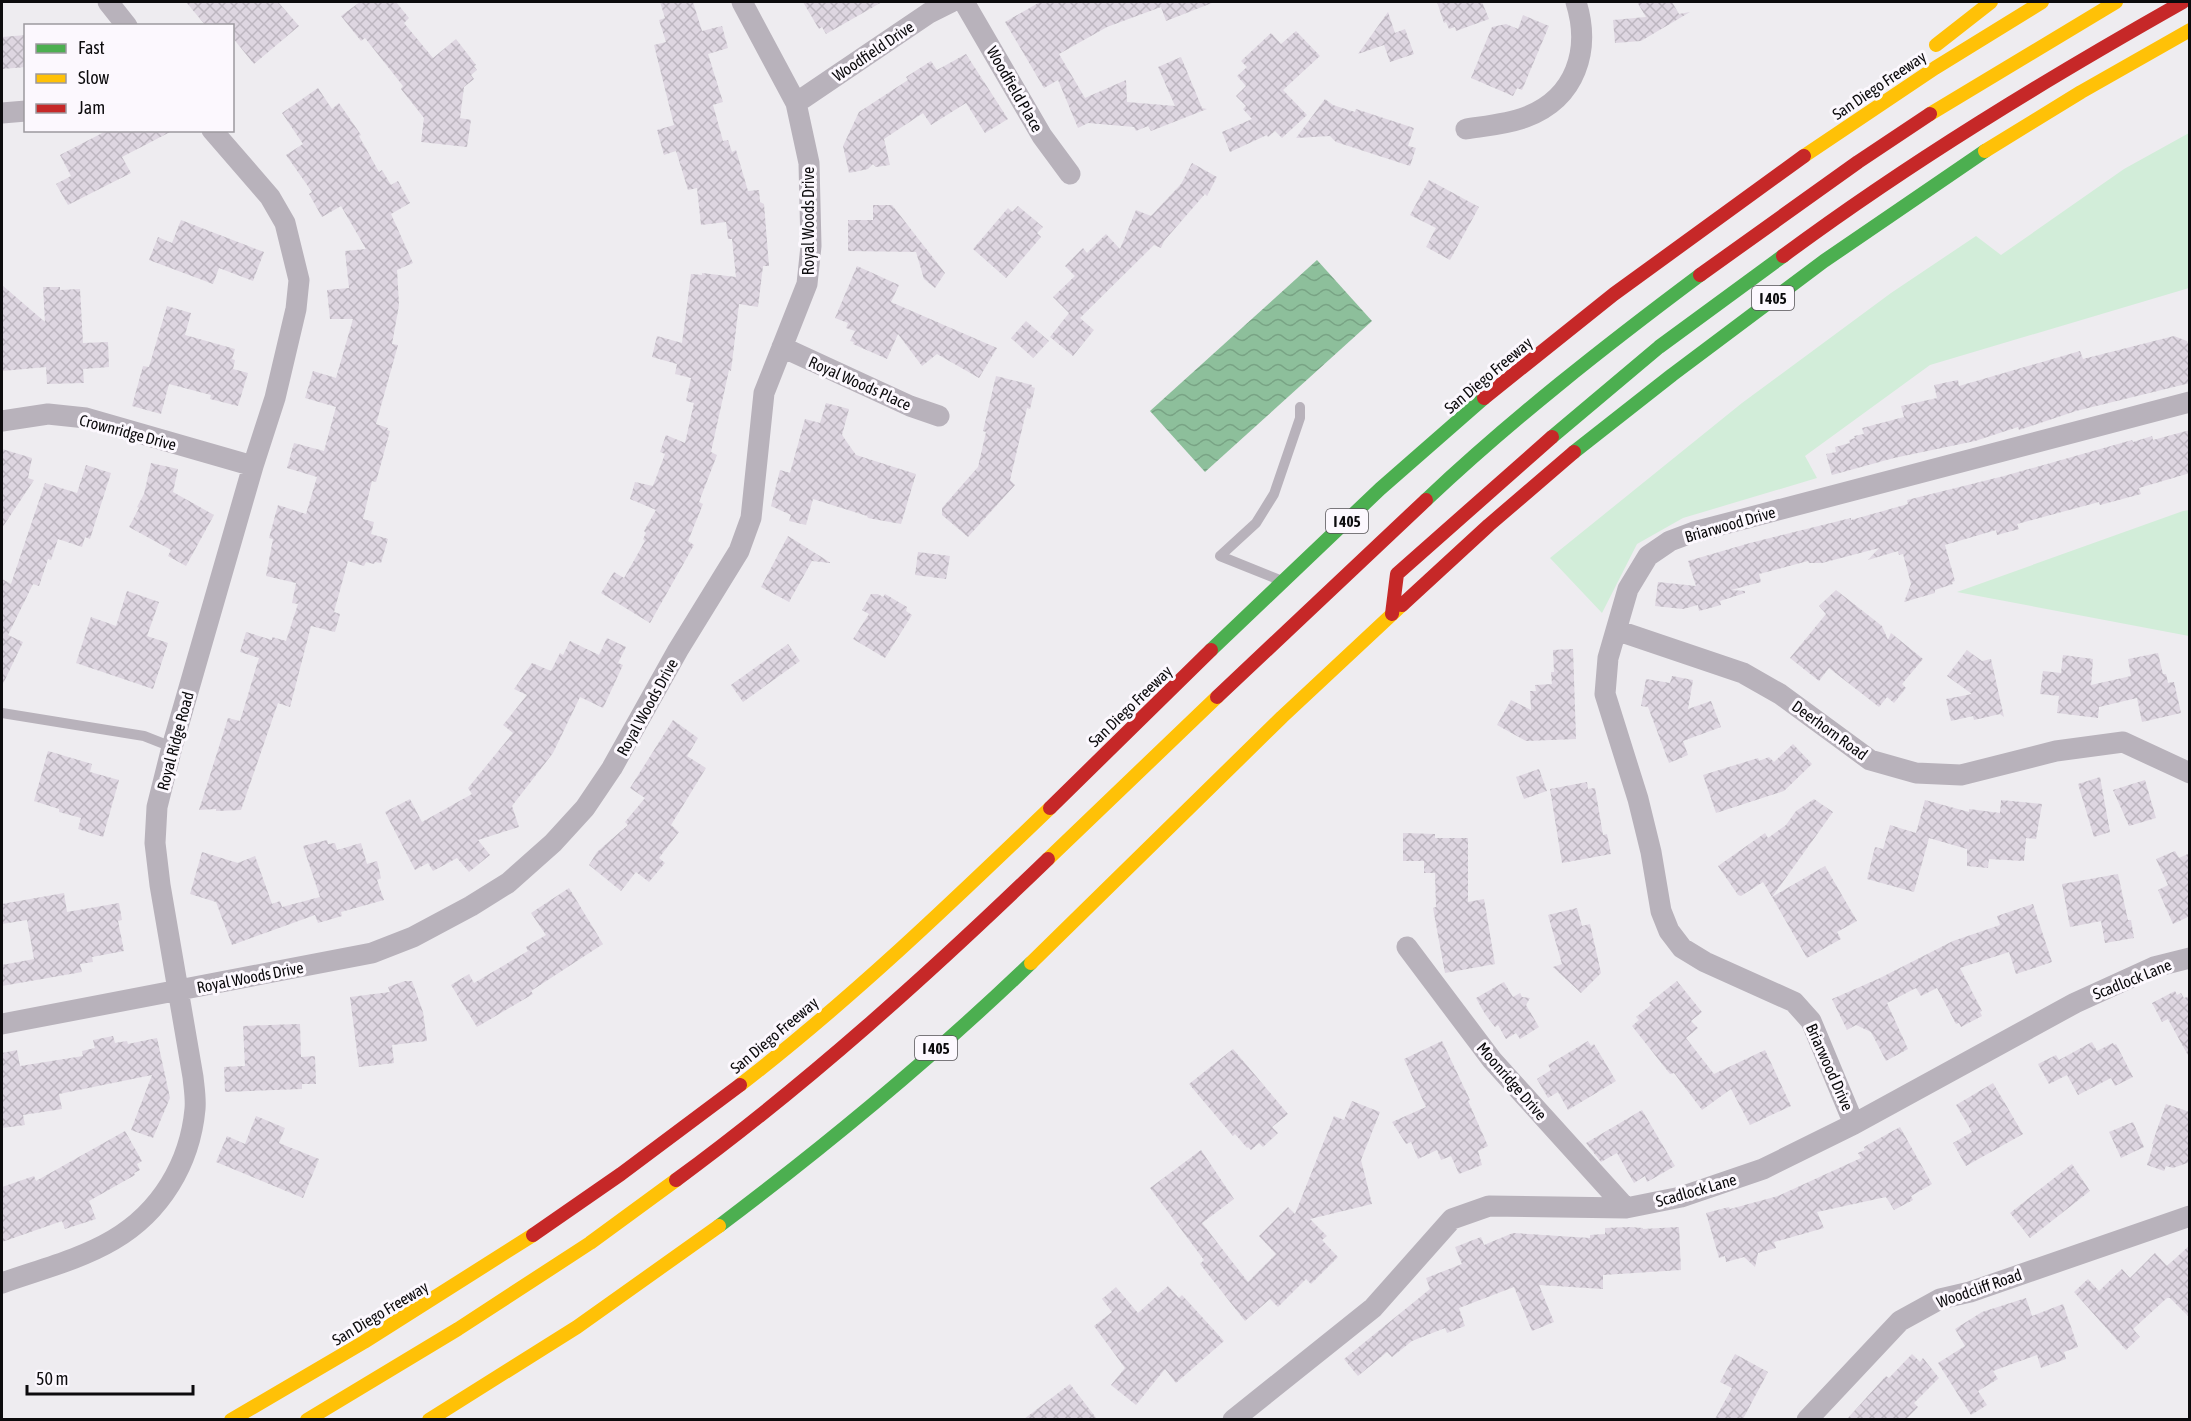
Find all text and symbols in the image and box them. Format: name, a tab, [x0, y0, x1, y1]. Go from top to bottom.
street label: Woodfield Drive	[829, 17, 917, 85]
legend	[24, 24, 234, 132]
text: Fast	[78, 37, 105, 58]
street label: Woodfield Place	[983, 43, 1047, 135]
street label: San Diego Freeway	[1829, 47, 1930, 124]
text: Slow	[78, 67, 109, 88]
text: Jam	[78, 97, 105, 118]
street label: Royal Woods Drive	[799, 167, 818, 275]
road number: I 405	[1752, 286, 1794, 310]
street label: San Diego Freeway	[1441, 333, 1536, 418]
street label: Royal Woods Place	[806, 352, 914, 414]
street label: Crownridge Drive	[77, 410, 178, 455]
street label: Briarwood Drive	[1683, 502, 1777, 546]
road number: I 405	[1326, 509, 1368, 533]
street label: Royal Woods Drive	[613, 655, 682, 759]
street label: San Diego Freeway	[1085, 661, 1176, 751]
street label: Royal Ridge Road	[153, 690, 198, 793]
street label: Deerhorn Road	[1789, 697, 1871, 763]
street label: Scadlock Lane	[2090, 955, 2174, 1003]
street label: Royal Woods Drive	[195, 958, 305, 997]
street label: San Diego Freeway	[727, 993, 822, 1078]
street label: Briarwood Drive	[1803, 1021, 1857, 1113]
road number: I 405	[915, 1036, 957, 1060]
street label: Moonridge Drive	[1473, 1039, 1550, 1124]
street label: Scadlock Lane	[1654, 1170, 1738, 1210]
street label: Woodcliff Road	[1934, 1265, 2024, 1311]
street label: San Diego Freeway	[329, 1277, 432, 1350]
scale bar	[27, 1358, 194, 1396]
text: 50 m	[36, 1368, 68, 1389]

